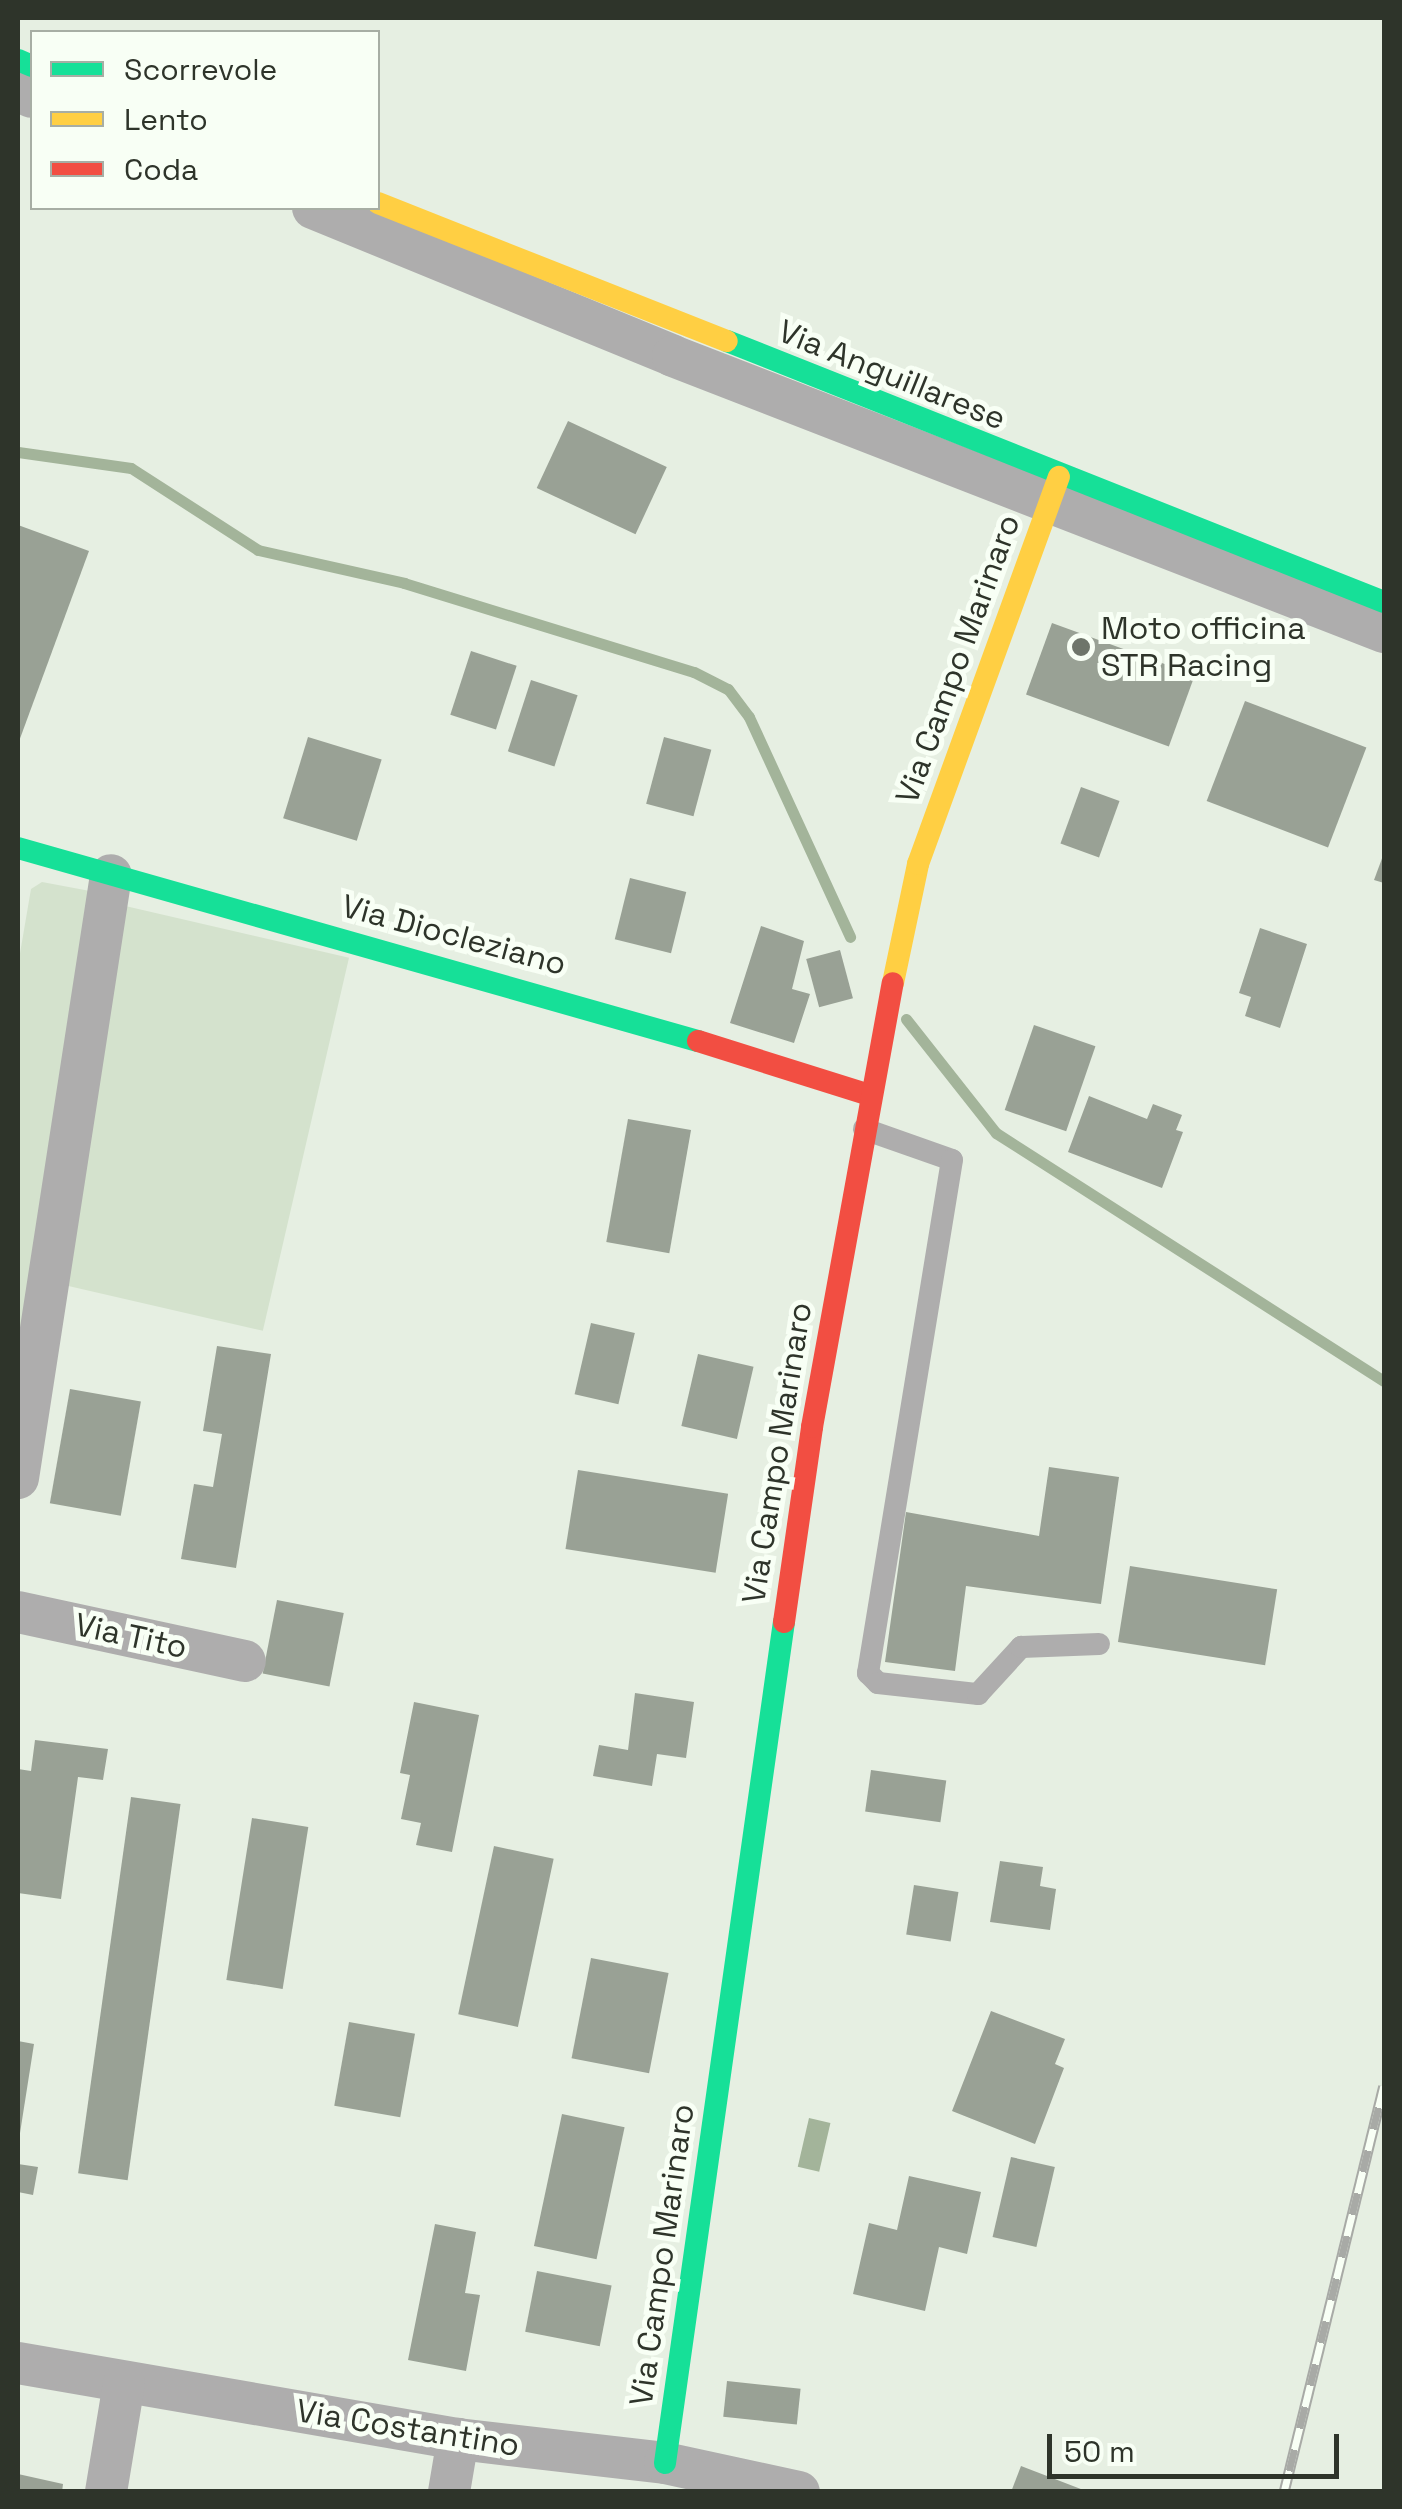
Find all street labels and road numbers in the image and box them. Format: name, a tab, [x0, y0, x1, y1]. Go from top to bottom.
street label: Via Anguillarese	[772, 312, 1012, 438]
street label: Via Campo Marinaro	[888, 509, 1028, 809]
street label: Via Diocleziano	[338, 887, 570, 983]
street label: Via Campo Marinaro	[734, 1300, 820, 1606]
street label: Via Tito	[71, 1605, 191, 1667]
street label: Via Campo Marinaro	[622, 2102, 702, 2408]
street label: Via Costantino	[294, 2391, 522, 2465]

